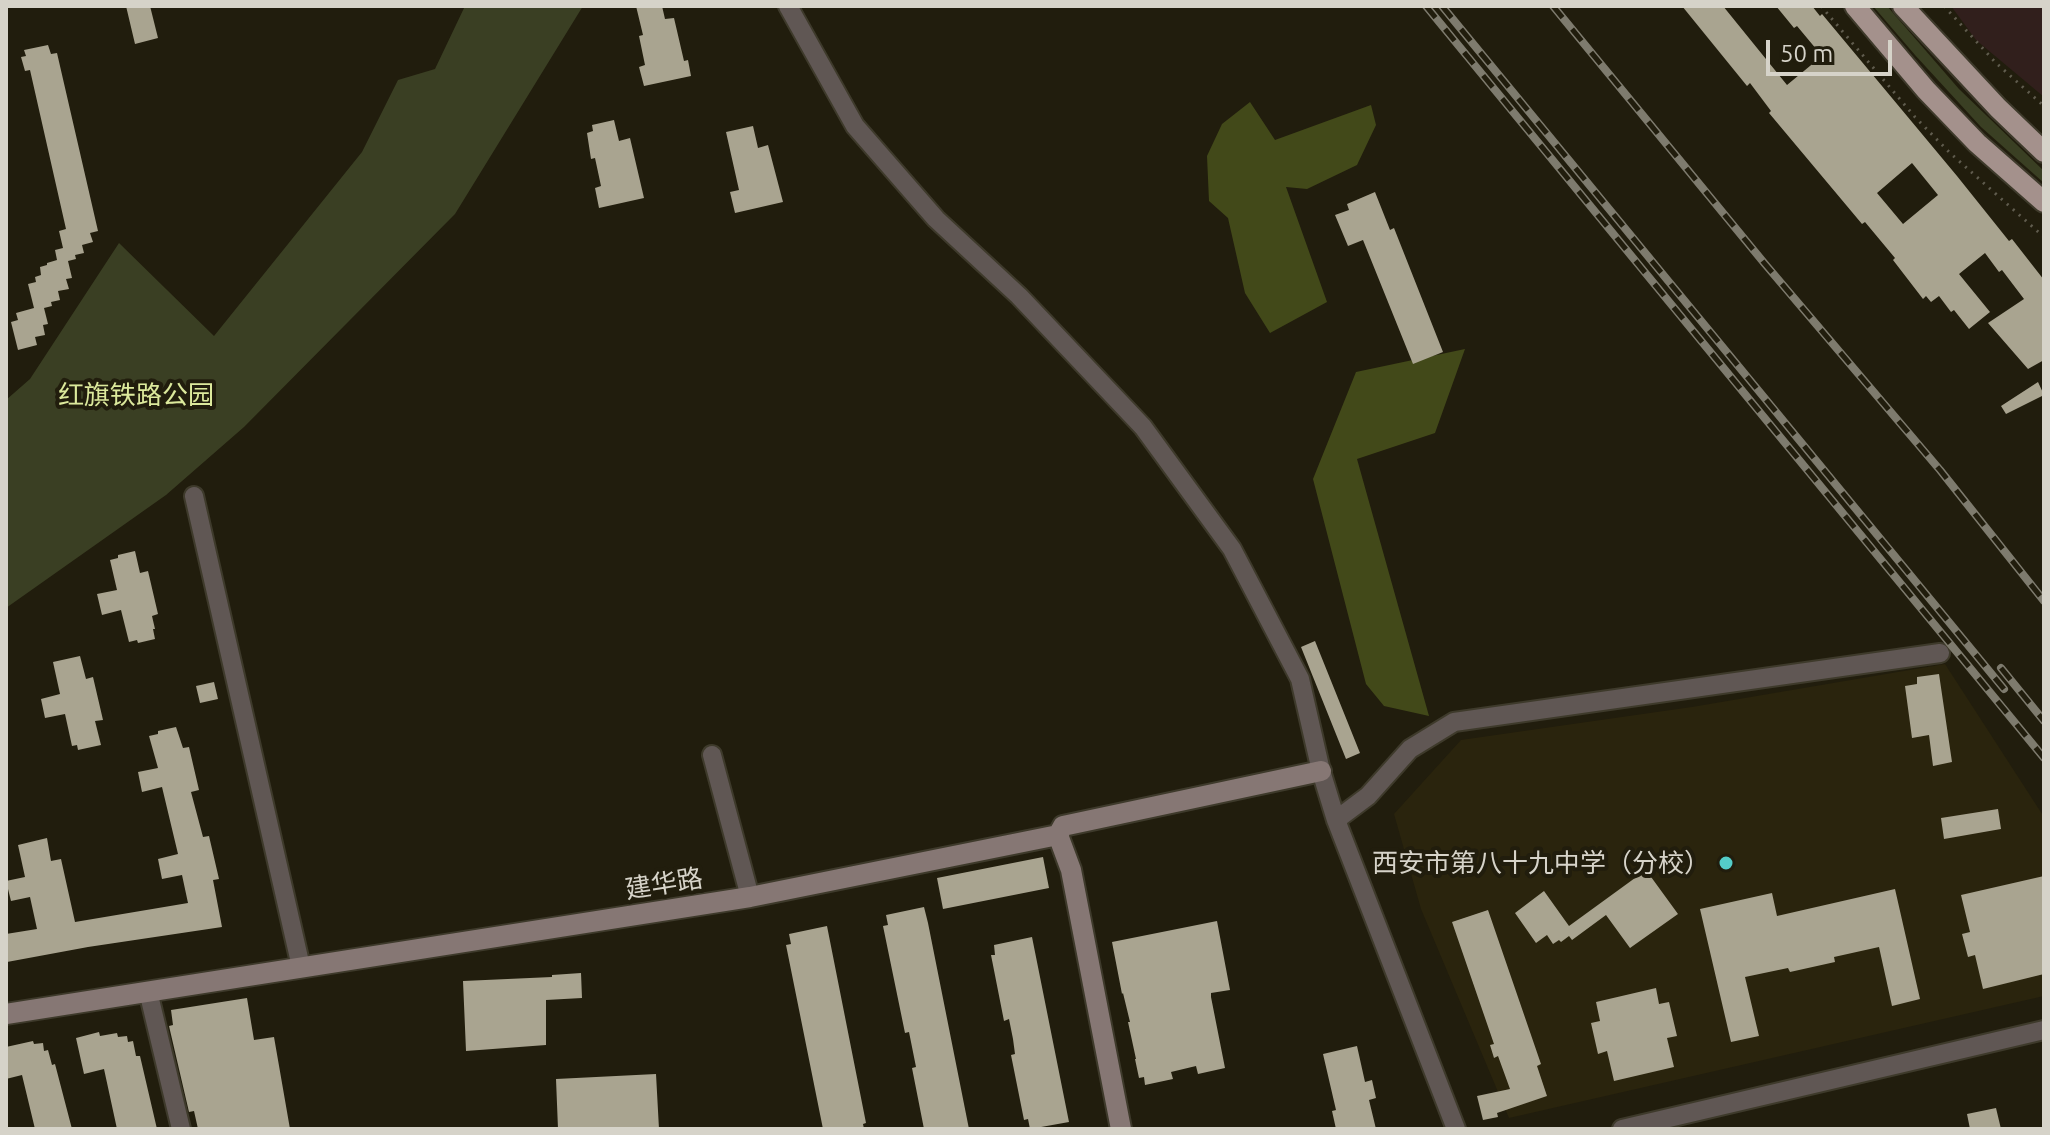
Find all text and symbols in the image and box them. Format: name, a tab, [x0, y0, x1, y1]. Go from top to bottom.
scale bar	[1770, 24, 1896, 74]
text: 50 m	[1780, 40, 1833, 67]
park label: 红旗铁路公园	[58, 379, 214, 411]
place label: 西安市第八十九中学（分校）	[1372, 847, 1710, 879]
marker: 西安市第八十九中学（分校）	[1717, 854, 1735, 872]
street label: 建华路	[623, 862, 705, 906]

